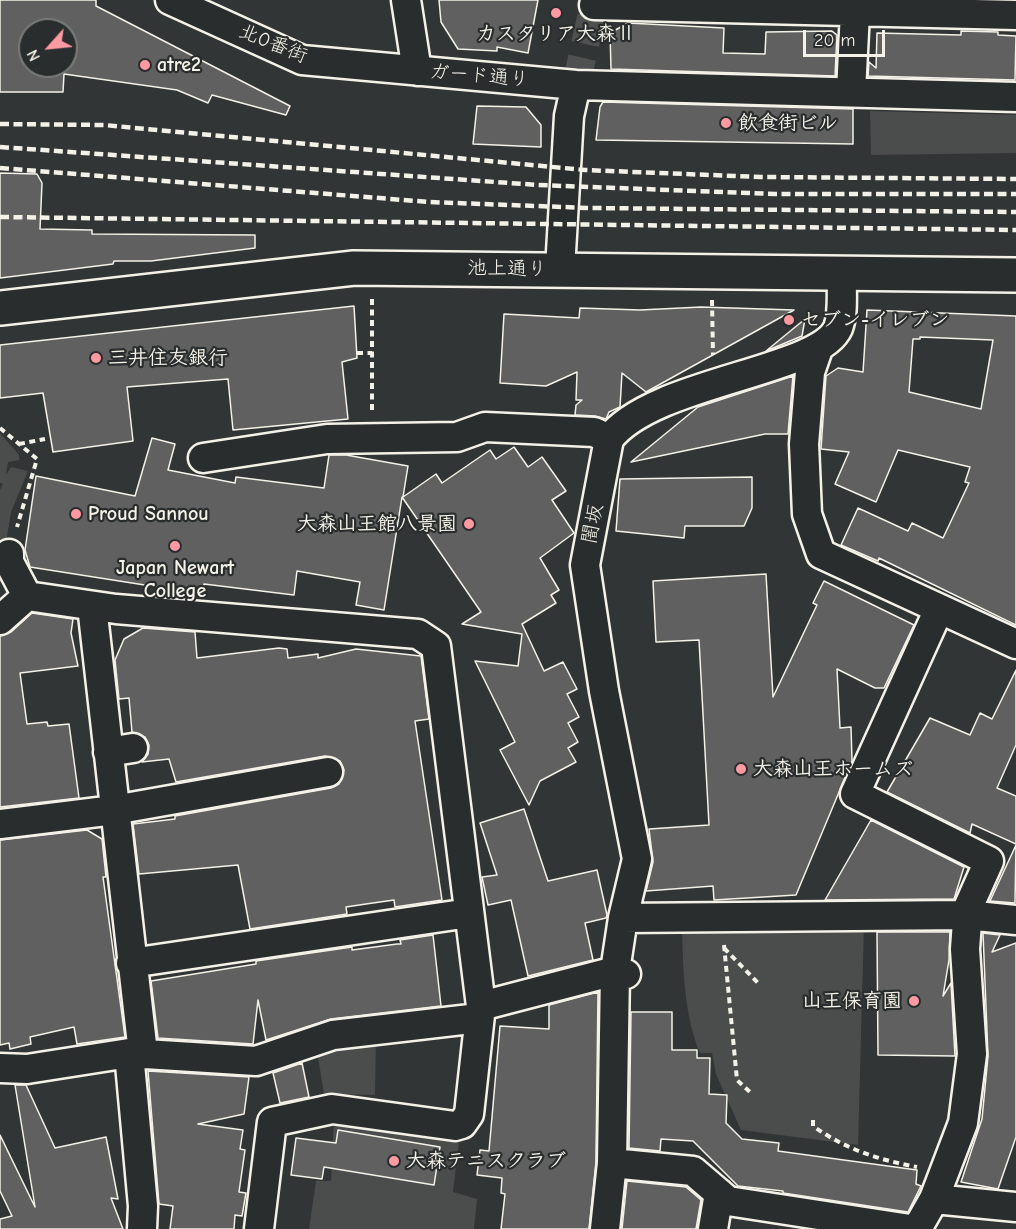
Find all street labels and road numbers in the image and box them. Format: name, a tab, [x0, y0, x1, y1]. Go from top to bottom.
street label: 北0番街	[235, 19, 311, 69]
street label: ガード通り	[428, 60, 530, 92]
street label: 池上通り	[467, 256, 547, 282]
street label: 闇坂	[577, 502, 609, 546]

